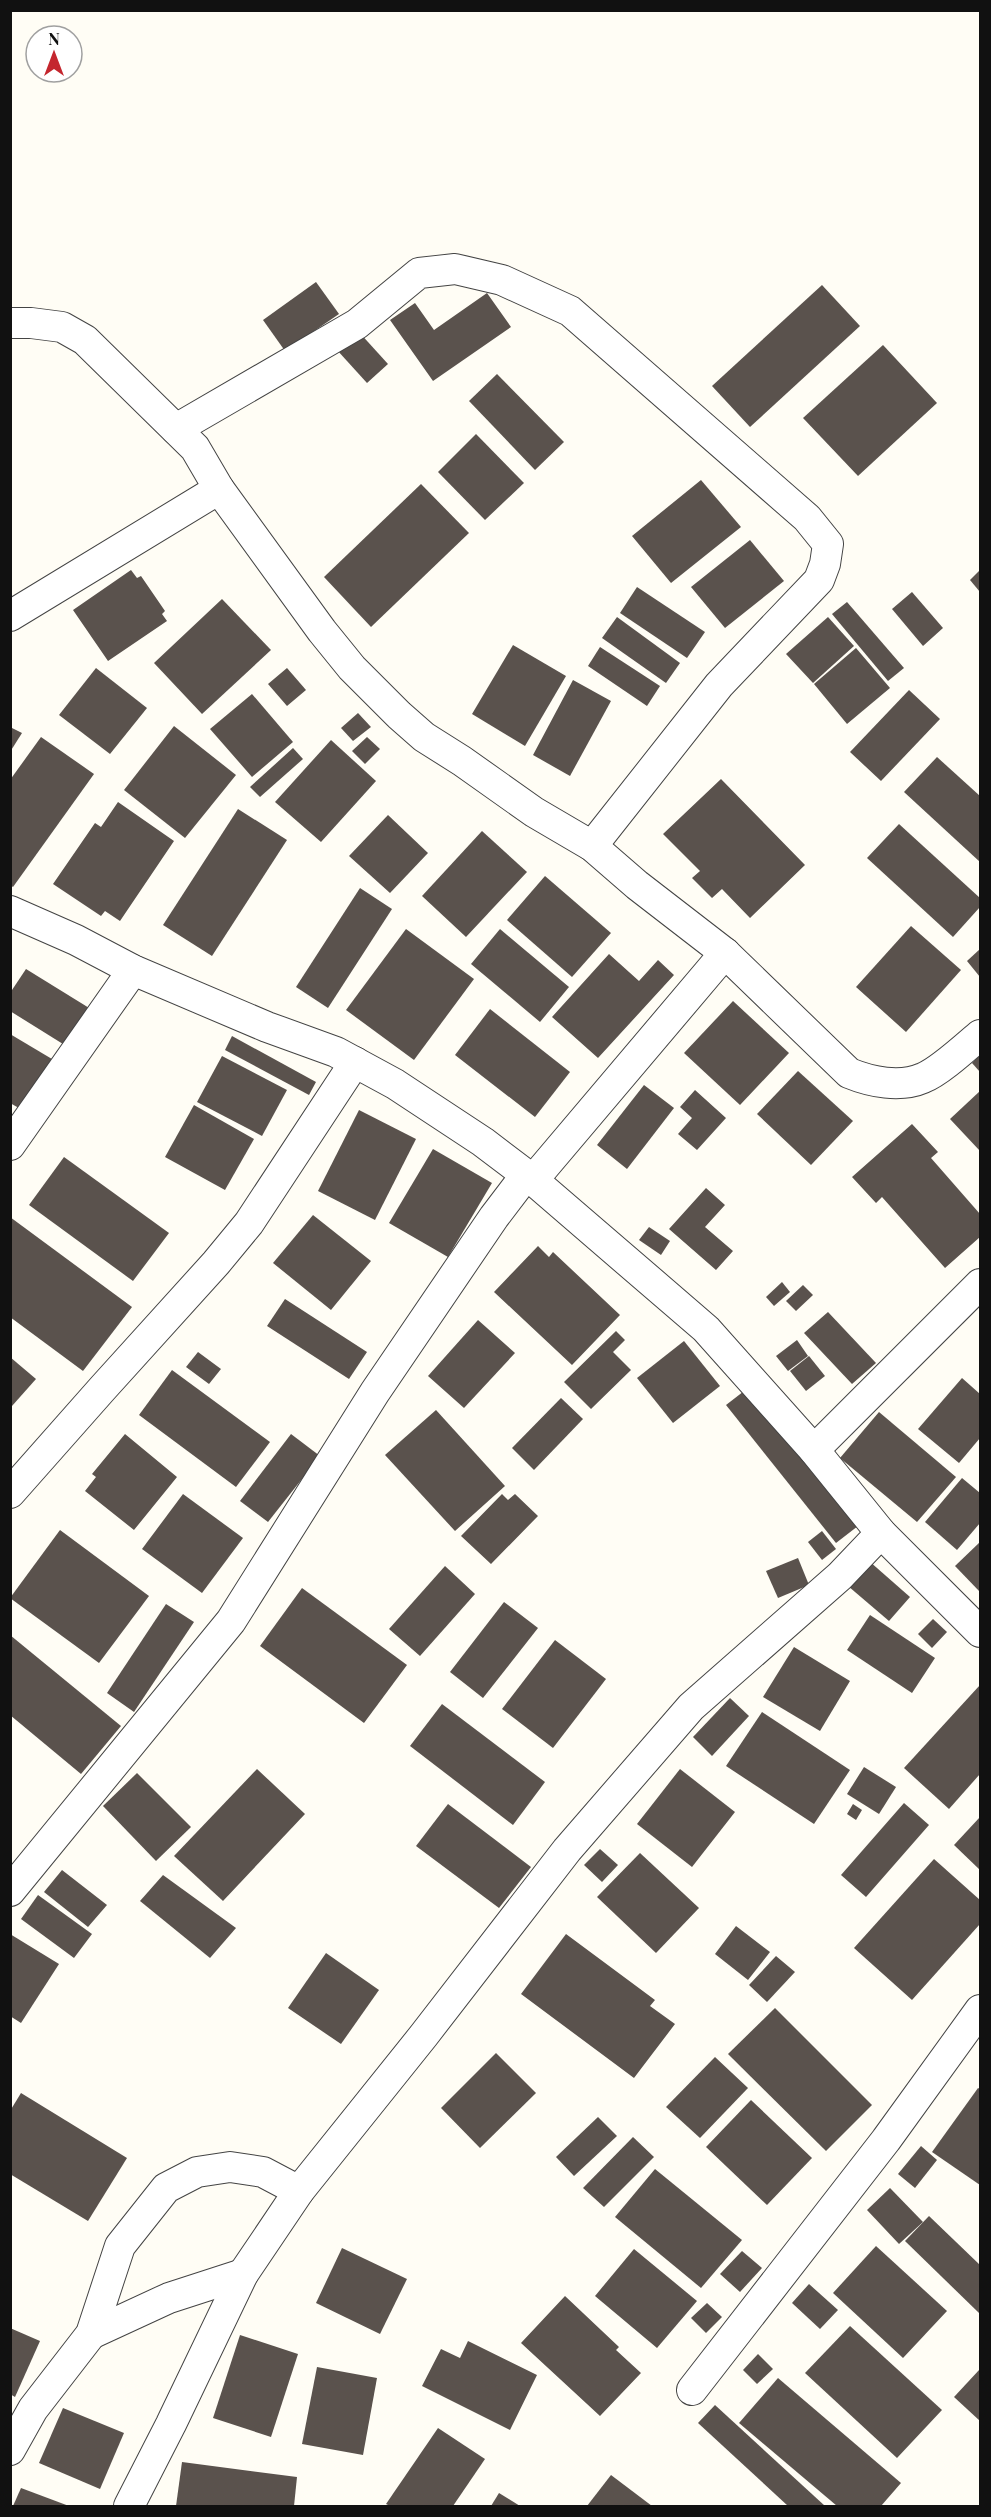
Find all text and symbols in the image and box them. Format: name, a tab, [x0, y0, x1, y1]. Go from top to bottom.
north arrow	[24, 24, 84, 84]
text: N	[48, 28, 60, 49]

